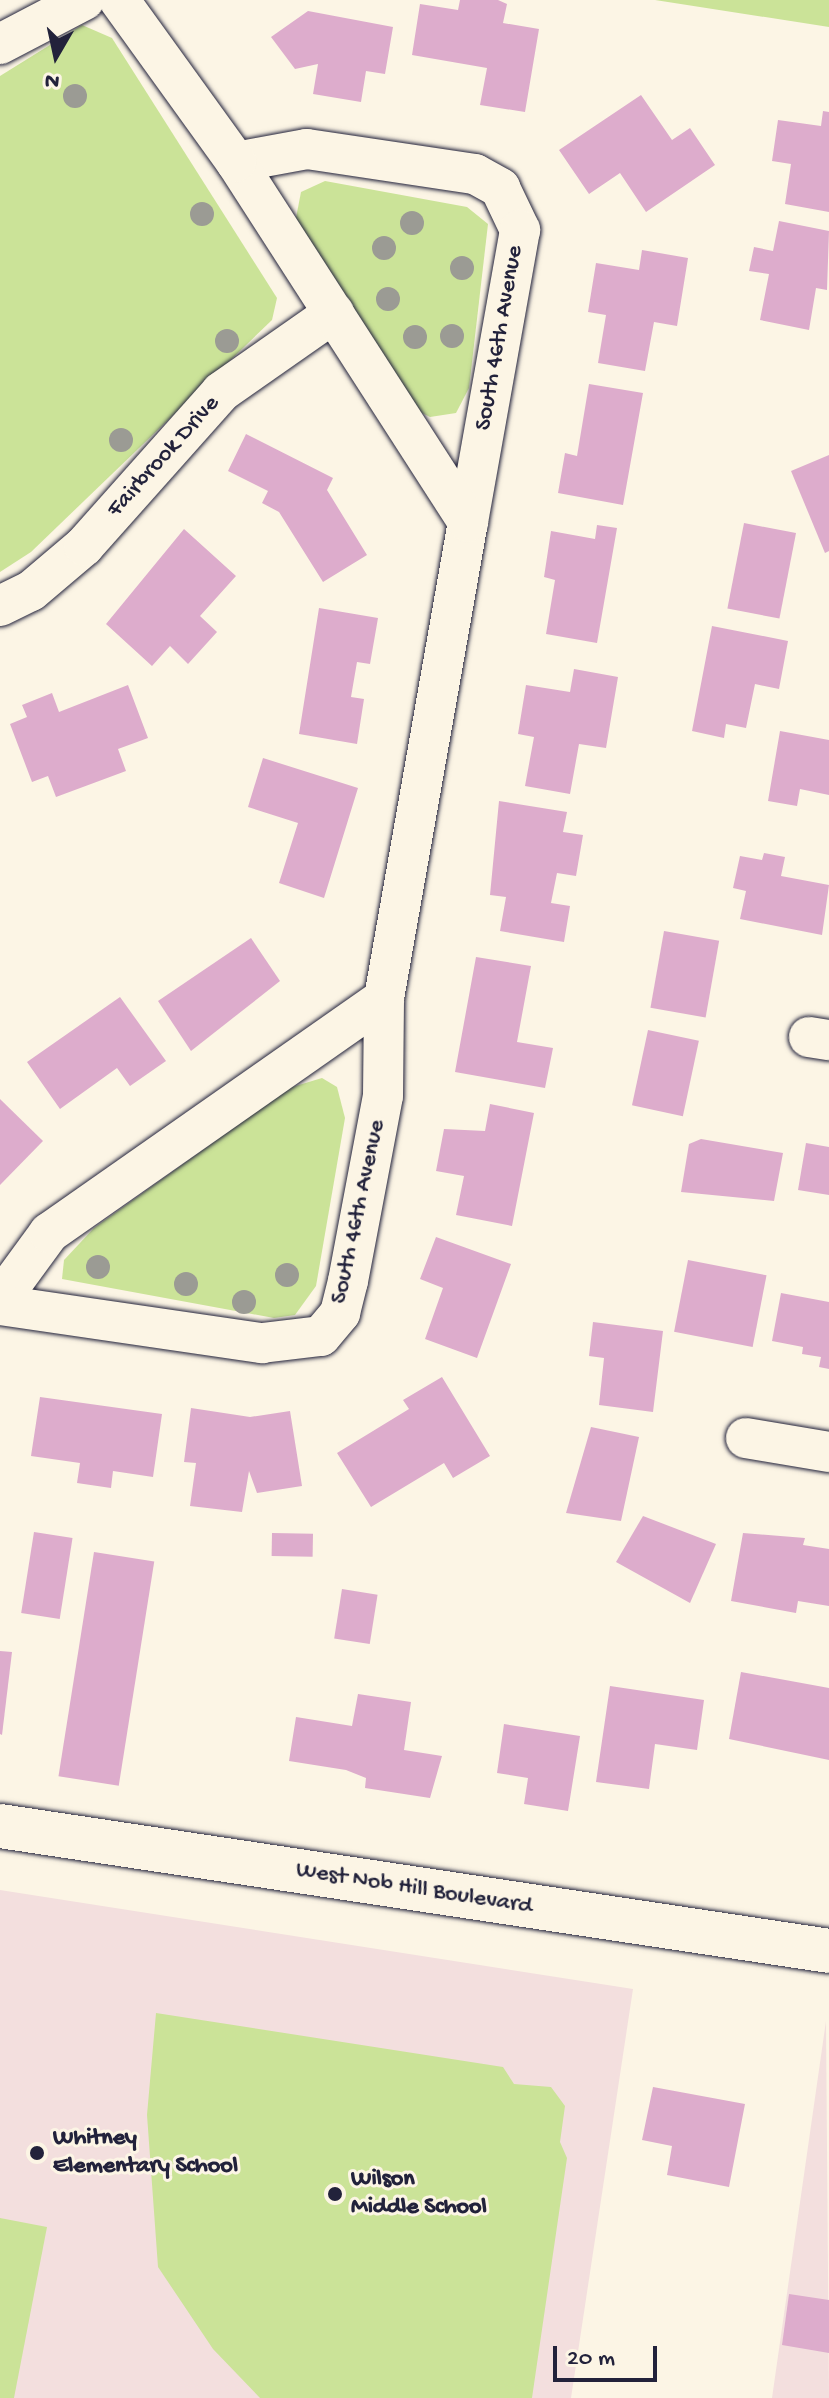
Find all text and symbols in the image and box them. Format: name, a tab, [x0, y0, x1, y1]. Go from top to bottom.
north arrow	[16, 16, 96, 96]
text: N	[43, 66, 61, 94]
street label: South 46th Avenue	[470, 243, 530, 433]
street label: Fairbrook Drive	[102, 390, 226, 524]
street label: South 46th Avenue	[325, 1117, 393, 1307]
street label: West Nob Hill Boulevard	[294, 1856, 534, 1922]
place label: Whitney Elementary School	[53, 2125, 238, 2181]
marker: Whitney Elementary School	[28, 2144, 46, 2162]
place label: Wilson Middle School	[351, 2166, 487, 2222]
marker: Wilson Middle School	[326, 2185, 344, 2203]
scale bar	[557, 2330, 661, 2380]
text: 20 m	[567, 2345, 615, 2374]

